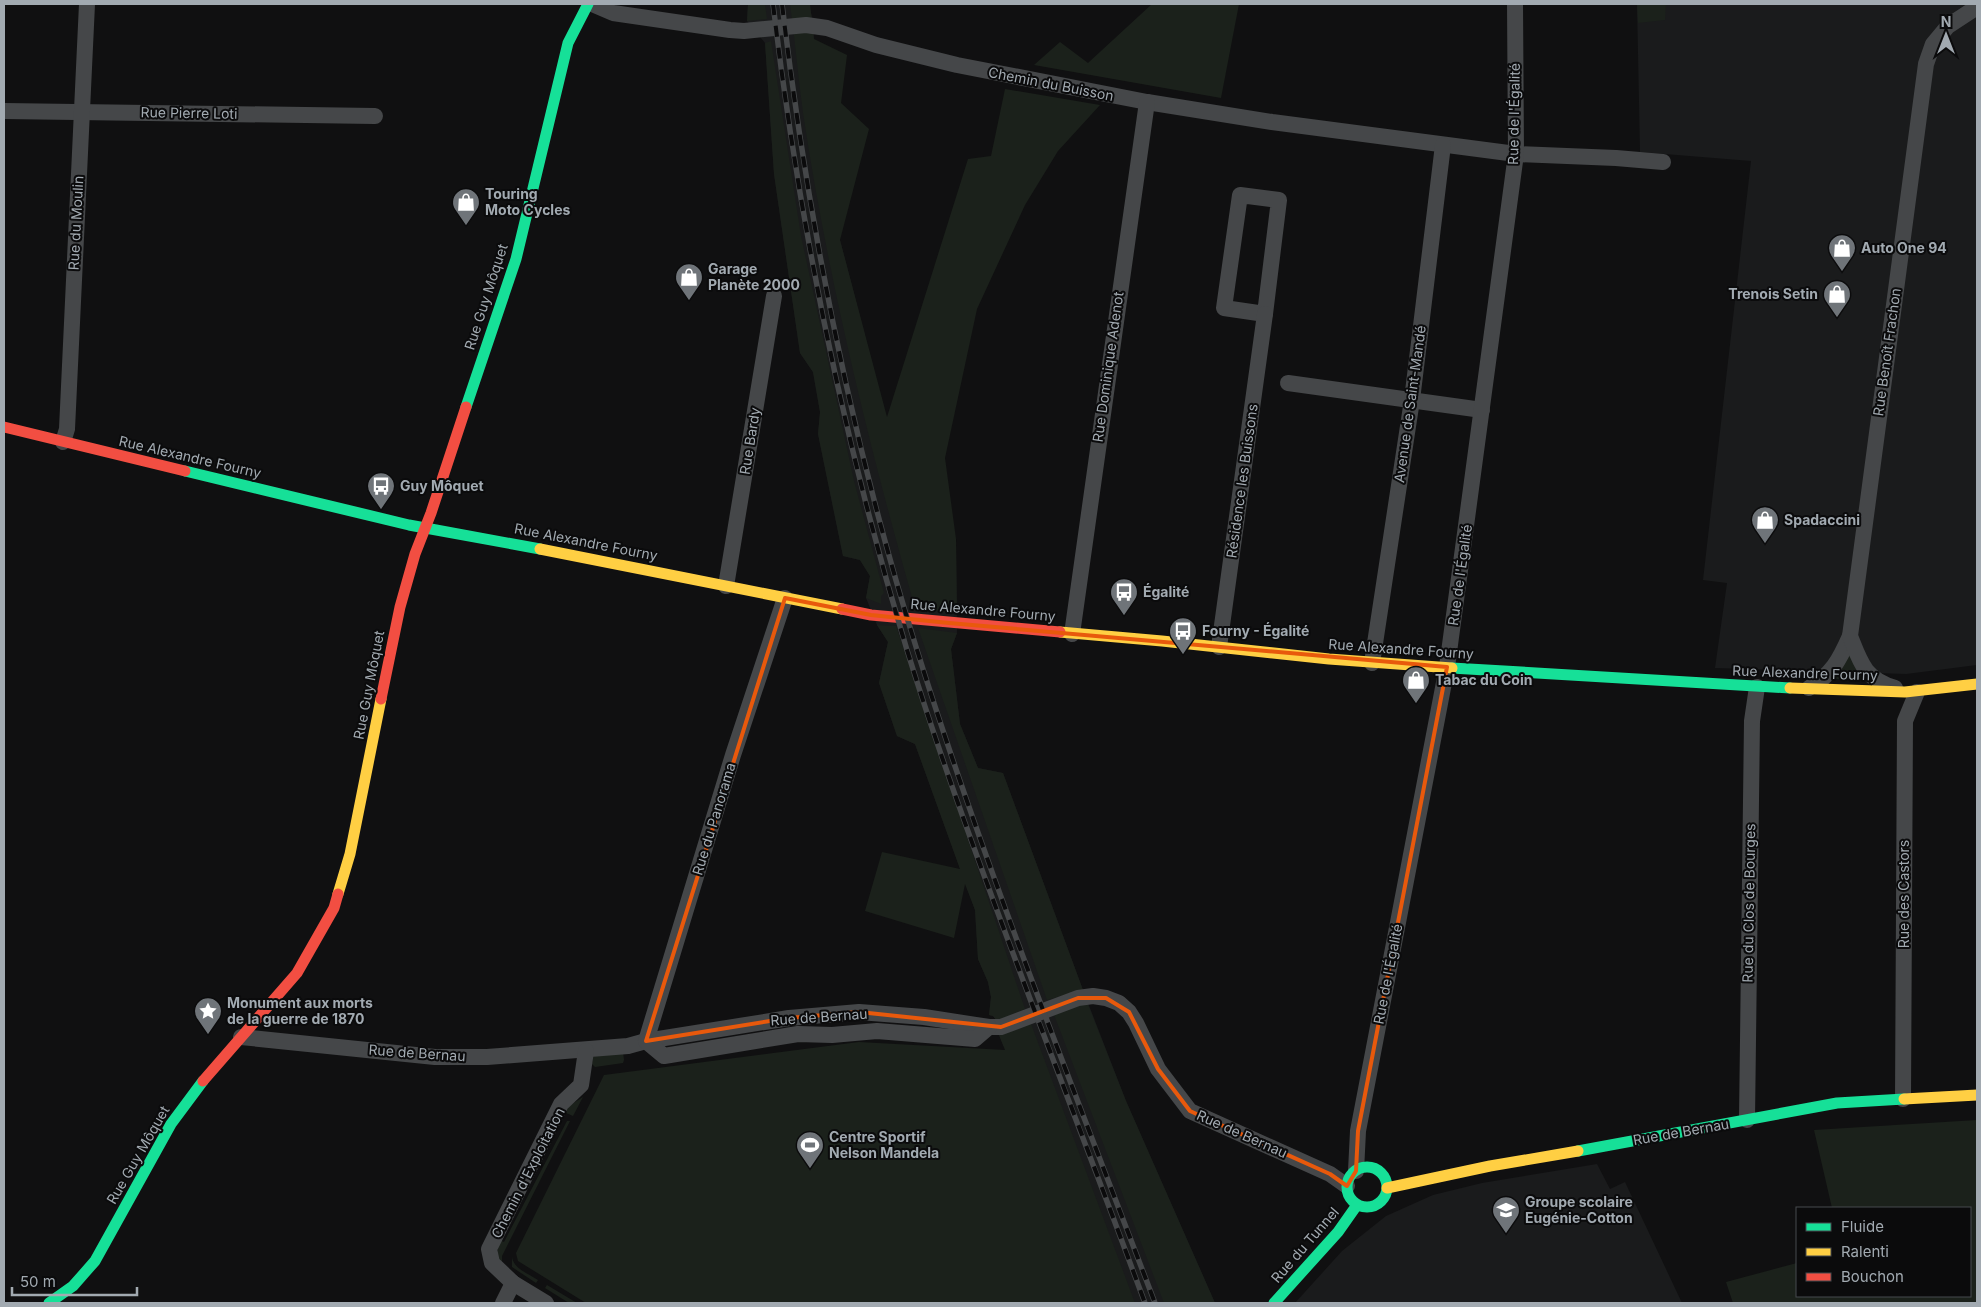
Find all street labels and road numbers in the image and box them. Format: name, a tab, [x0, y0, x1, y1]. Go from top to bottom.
street label: Chemin du Buisson	[987, 63, 1115, 104]
street label: Rue de l'Égalité	[1504, 63, 1523, 165]
street label: Rue Pierre Loti	[140, 103, 238, 122]
street label: Rue du Moulin	[65, 175, 86, 271]
street label: Rue Guy Môquet	[460, 241, 511, 352]
street label: Rue Benoît Frachon	[1869, 287, 1904, 417]
street label: Rue Dominique Adenot	[1089, 290, 1127, 443]
street label: Avenue de Saint-Mandé	[1390, 324, 1429, 484]
street label: Résidence les Buissons	[1222, 403, 1261, 559]
street label: Rue Bardy	[736, 406, 763, 476]
street label: Rue Alexandre Fourny	[117, 432, 263, 481]
street label: Rue Alexandre Fourny	[513, 519, 659, 564]
street label: Rue de l'Égalité	[1444, 523, 1475, 627]
street label: Rue Alexandre Fourny	[910, 595, 1056, 624]
street label: Rue Guy Môquet	[350, 629, 387, 741]
street label: Rue Alexandre Fourny	[1328, 635, 1474, 662]
street label: Rue Alexandre Fourny	[1732, 661, 1878, 684]
street label: Rue du Panorama	[688, 760, 739, 877]
street label: Rue du Clos de Bourges	[1739, 823, 1758, 983]
street label: Rue des Castors	[1895, 840, 1912, 948]
street label: Rue de l'Égalité	[1369, 922, 1406, 1026]
street label: Rue de Bernau	[770, 1005, 868, 1028]
street label: Rue de Bernau	[368, 1041, 466, 1064]
street label: Rue Guy Môquet	[103, 1102, 173, 1207]
street label: Chemin d'Exploitation	[487, 1105, 568, 1241]
street label: Rue de Bernau	[1194, 1106, 1290, 1161]
street label: Rue de Bernau	[1632, 1115, 1730, 1148]
street label: Rue du Tunnel	[1267, 1203, 1342, 1286]

